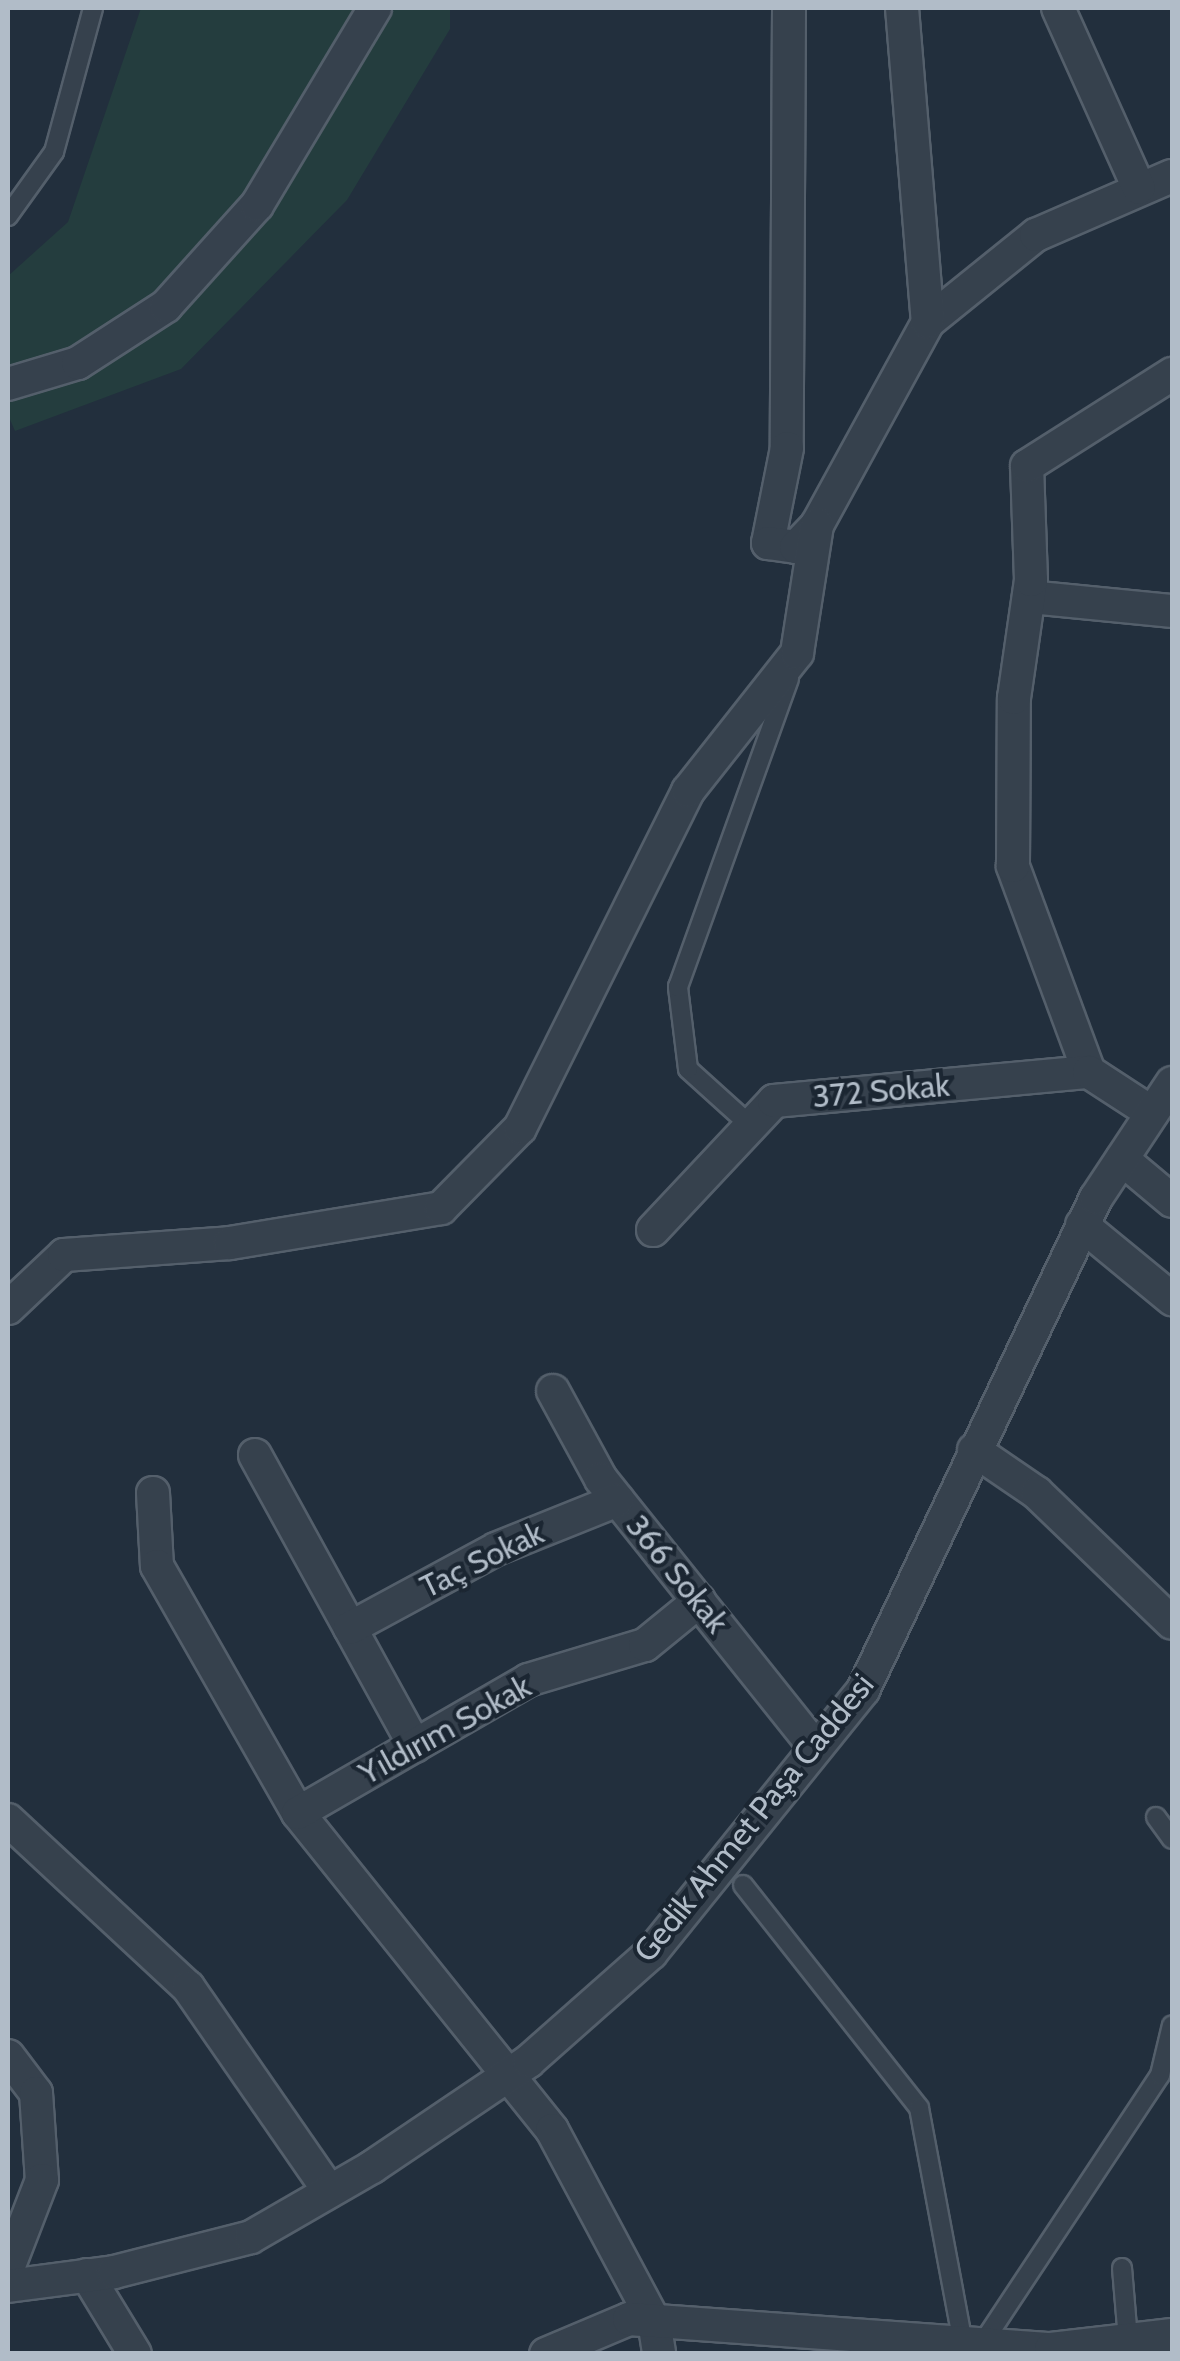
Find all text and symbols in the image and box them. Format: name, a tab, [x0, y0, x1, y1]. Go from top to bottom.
street label: 372 Sokak	[811, 1066, 951, 1116]
street label: 366 Sokak	[618, 1507, 736, 1641]
street label: Taç Sokak	[414, 1514, 550, 1606]
street label: Gedik Ahmet Paşa Caddesi	[626, 1666, 882, 1970]
street label: Yıldırım Sokak	[352, 1667, 538, 1793]

